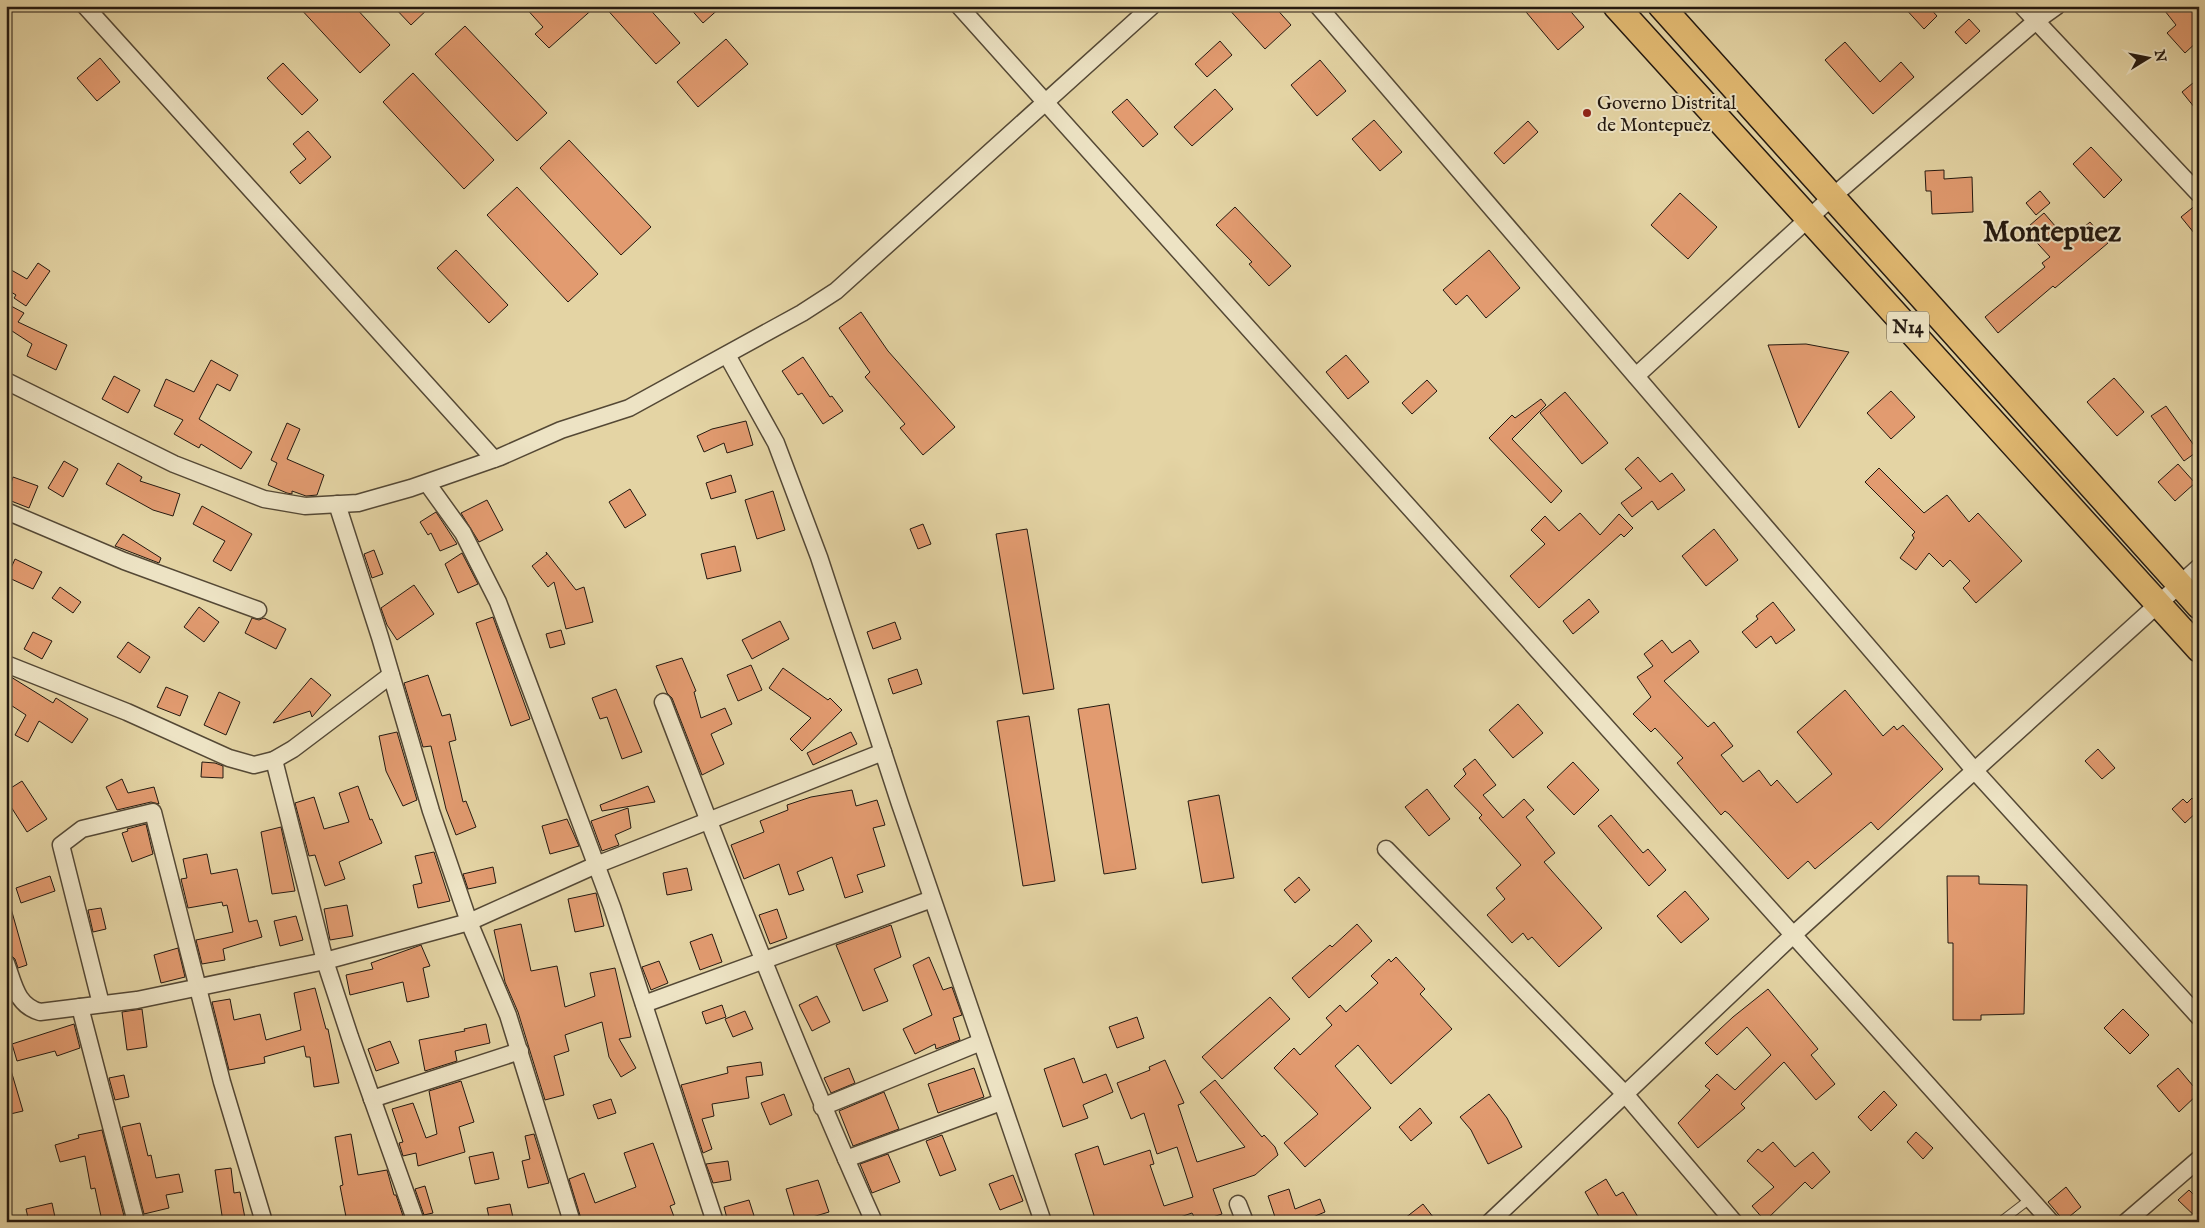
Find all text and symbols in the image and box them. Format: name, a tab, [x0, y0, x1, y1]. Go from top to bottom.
north arrow	[2122, 32, 2172, 82]
text: N	[2150, 47, 2170, 63]
place label: Governo Distrital de Montepuez	[1597, 92, 1737, 138]
marker: Governo Distrital de Montepuez	[1581, 107, 1593, 119]
district label: Montepuez	[1983, 215, 2122, 252]
road number: N14	[1887, 312, 1929, 342]

